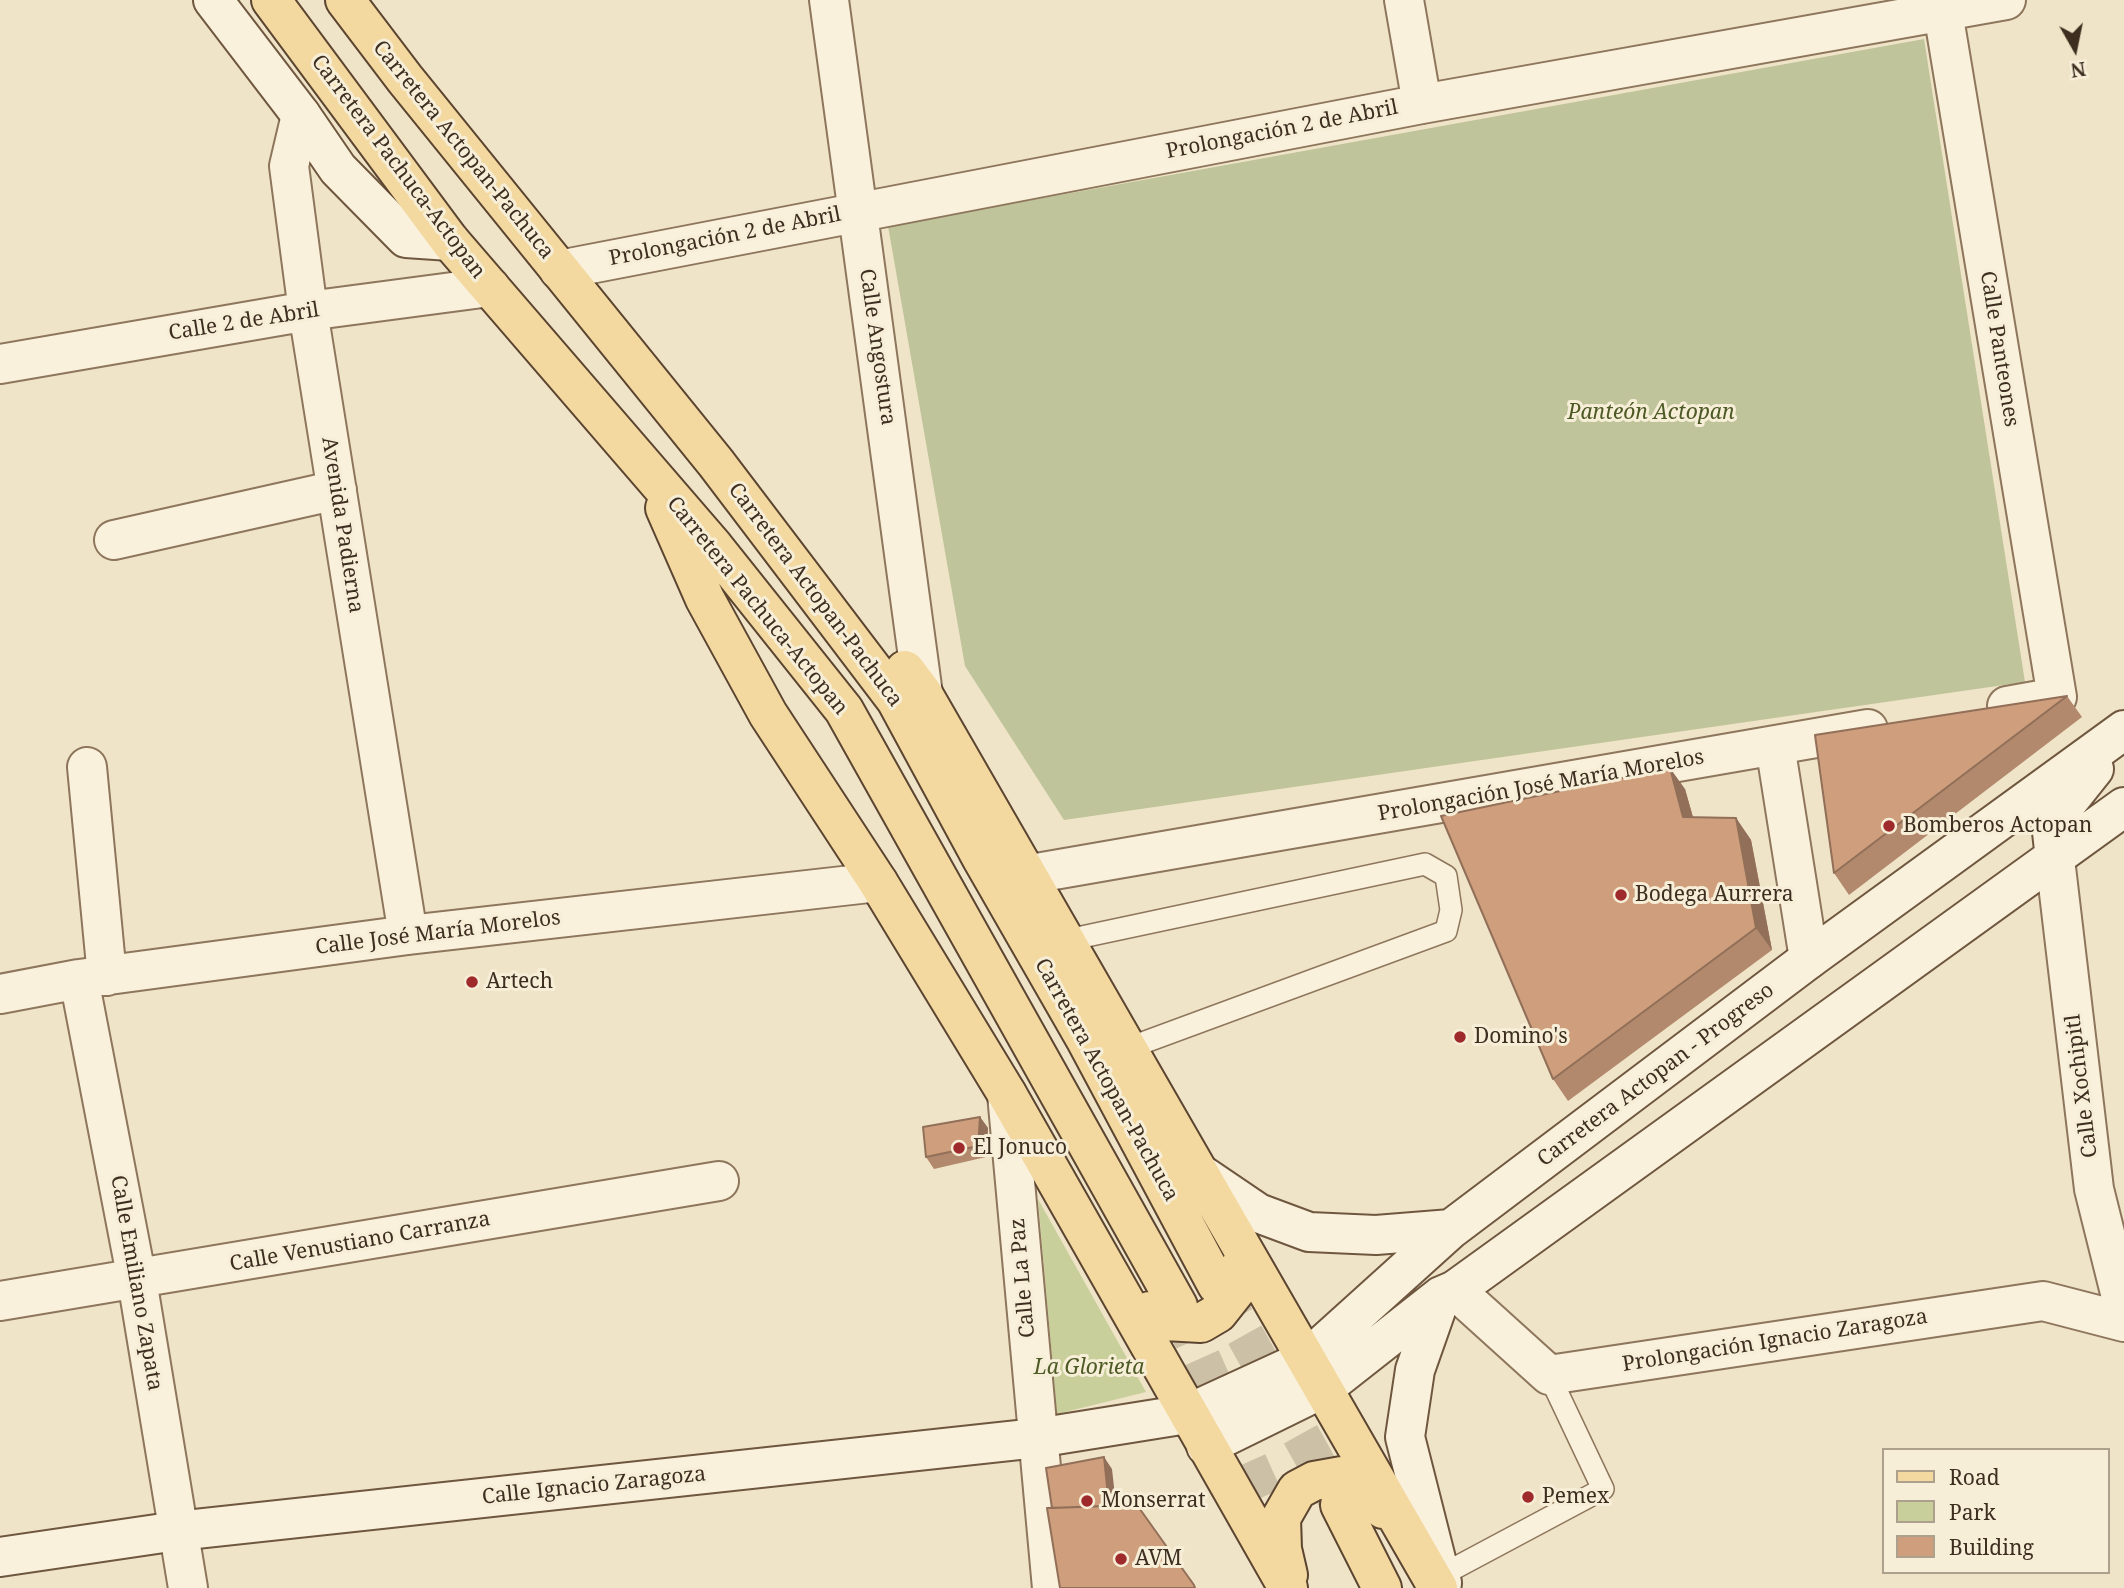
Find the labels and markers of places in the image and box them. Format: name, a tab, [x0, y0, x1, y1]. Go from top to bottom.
place label: Bomberos Actopan	[1903, 813, 2092, 839]
marker: Bomberos Actopan	[1881, 818, 1897, 834]
place label: Bodega Aurrera	[1635, 882, 1794, 908]
marker: Bodega Aurrera	[1613, 887, 1629, 903]
place label: Artech	[486, 969, 553, 995]
marker: Artech	[464, 974, 480, 990]
place label: Domino's	[1474, 1024, 1568, 1050]
marker: Domino's	[1452, 1029, 1468, 1045]
place label: El Jonuco	[973, 1135, 1067, 1161]
marker: El Jonuco	[951, 1140, 967, 1156]
place label: Pemex	[1542, 1484, 1609, 1510]
place label: Monserrat	[1101, 1488, 1206, 1514]
marker: Pemex	[1520, 1489, 1536, 1505]
marker: Monserrat	[1079, 1493, 1095, 1509]
place label: AVM	[1135, 1546, 1182, 1572]
marker: AVM	[1113, 1551, 1129, 1567]

